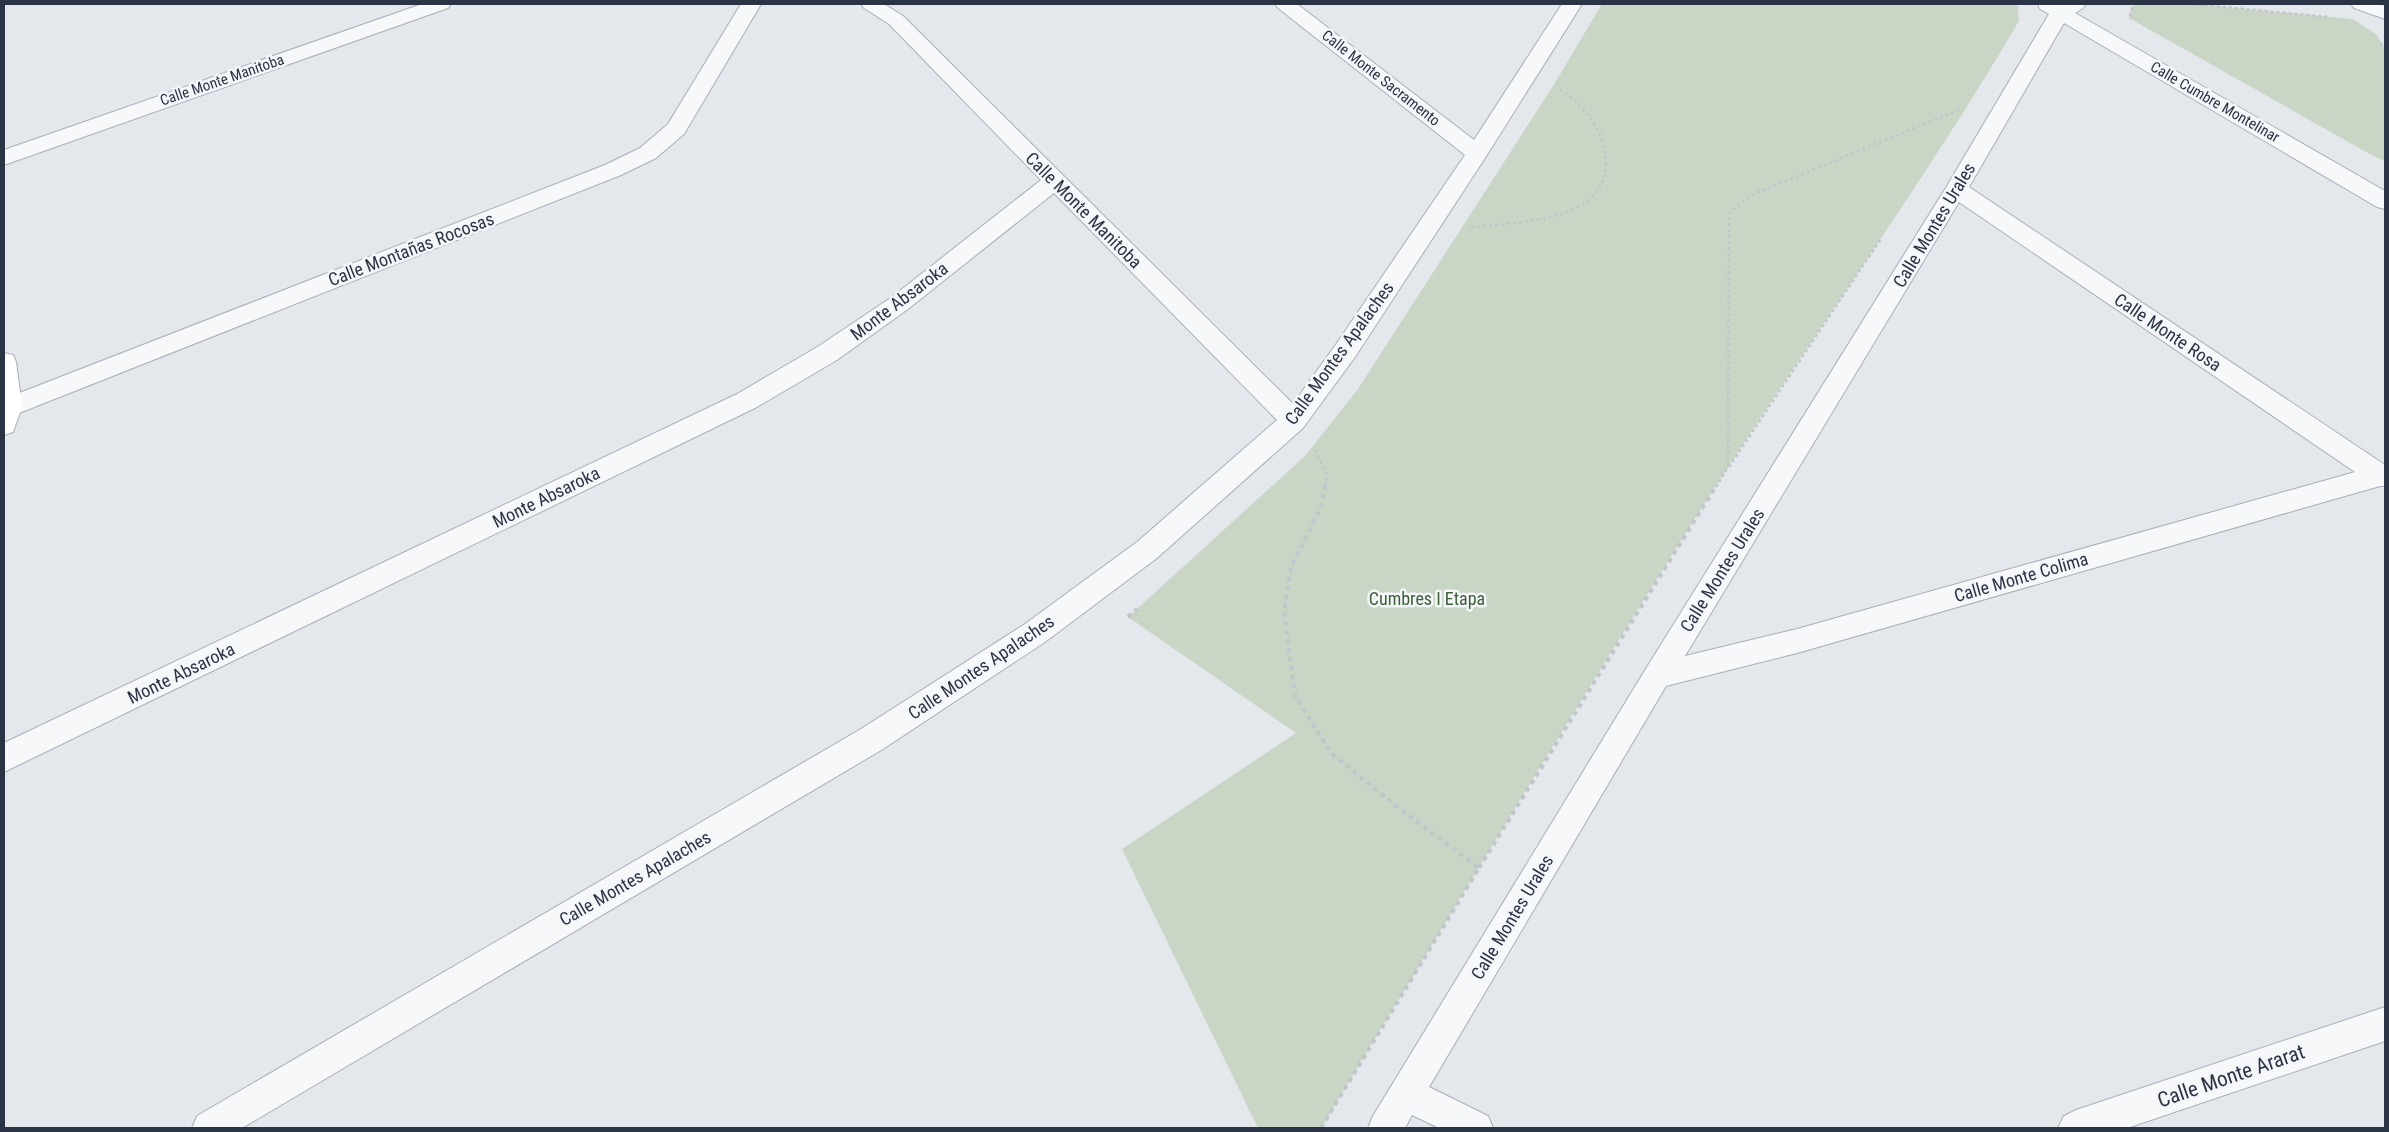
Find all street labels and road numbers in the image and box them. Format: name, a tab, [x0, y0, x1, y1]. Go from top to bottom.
street label: Calle Monte Sacramento	[1318, 26, 1444, 130]
street label: Calle Monte Manitoba	[158, 50, 286, 110]
street label: Calle Cumbre Montelinar	[2147, 58, 2283, 146]
street label: Calle Monte Manitoba	[1022, 148, 1146, 272]
street label: Calle Montes Urales	[1888, 159, 1980, 291]
street label: Calle Montañas Rocosas	[325, 208, 497, 290]
street label: Monte Absaroka	[846, 258, 952, 344]
street label: Calle Montes Apalaches	[1280, 277, 1398, 429]
street label: Calle Monte Rosa	[2111, 289, 2225, 375]
street label: Monte Absaroka	[489, 462, 603, 532]
street label: Calle Montes Urales	[1676, 504, 1768, 636]
street label: Calle Monte Colima	[1952, 548, 2090, 606]
street label: Calle Montes Apalaches	[904, 610, 1058, 724]
street label: Monte Absaroka	[124, 638, 238, 708]
street label: Calle Montes Apalaches	[556, 826, 714, 930]
street label: Calle Montes Urales	[1466, 851, 1558, 983]
street label: Calle Monte Ararat	[2154, 1040, 2308, 1112]

